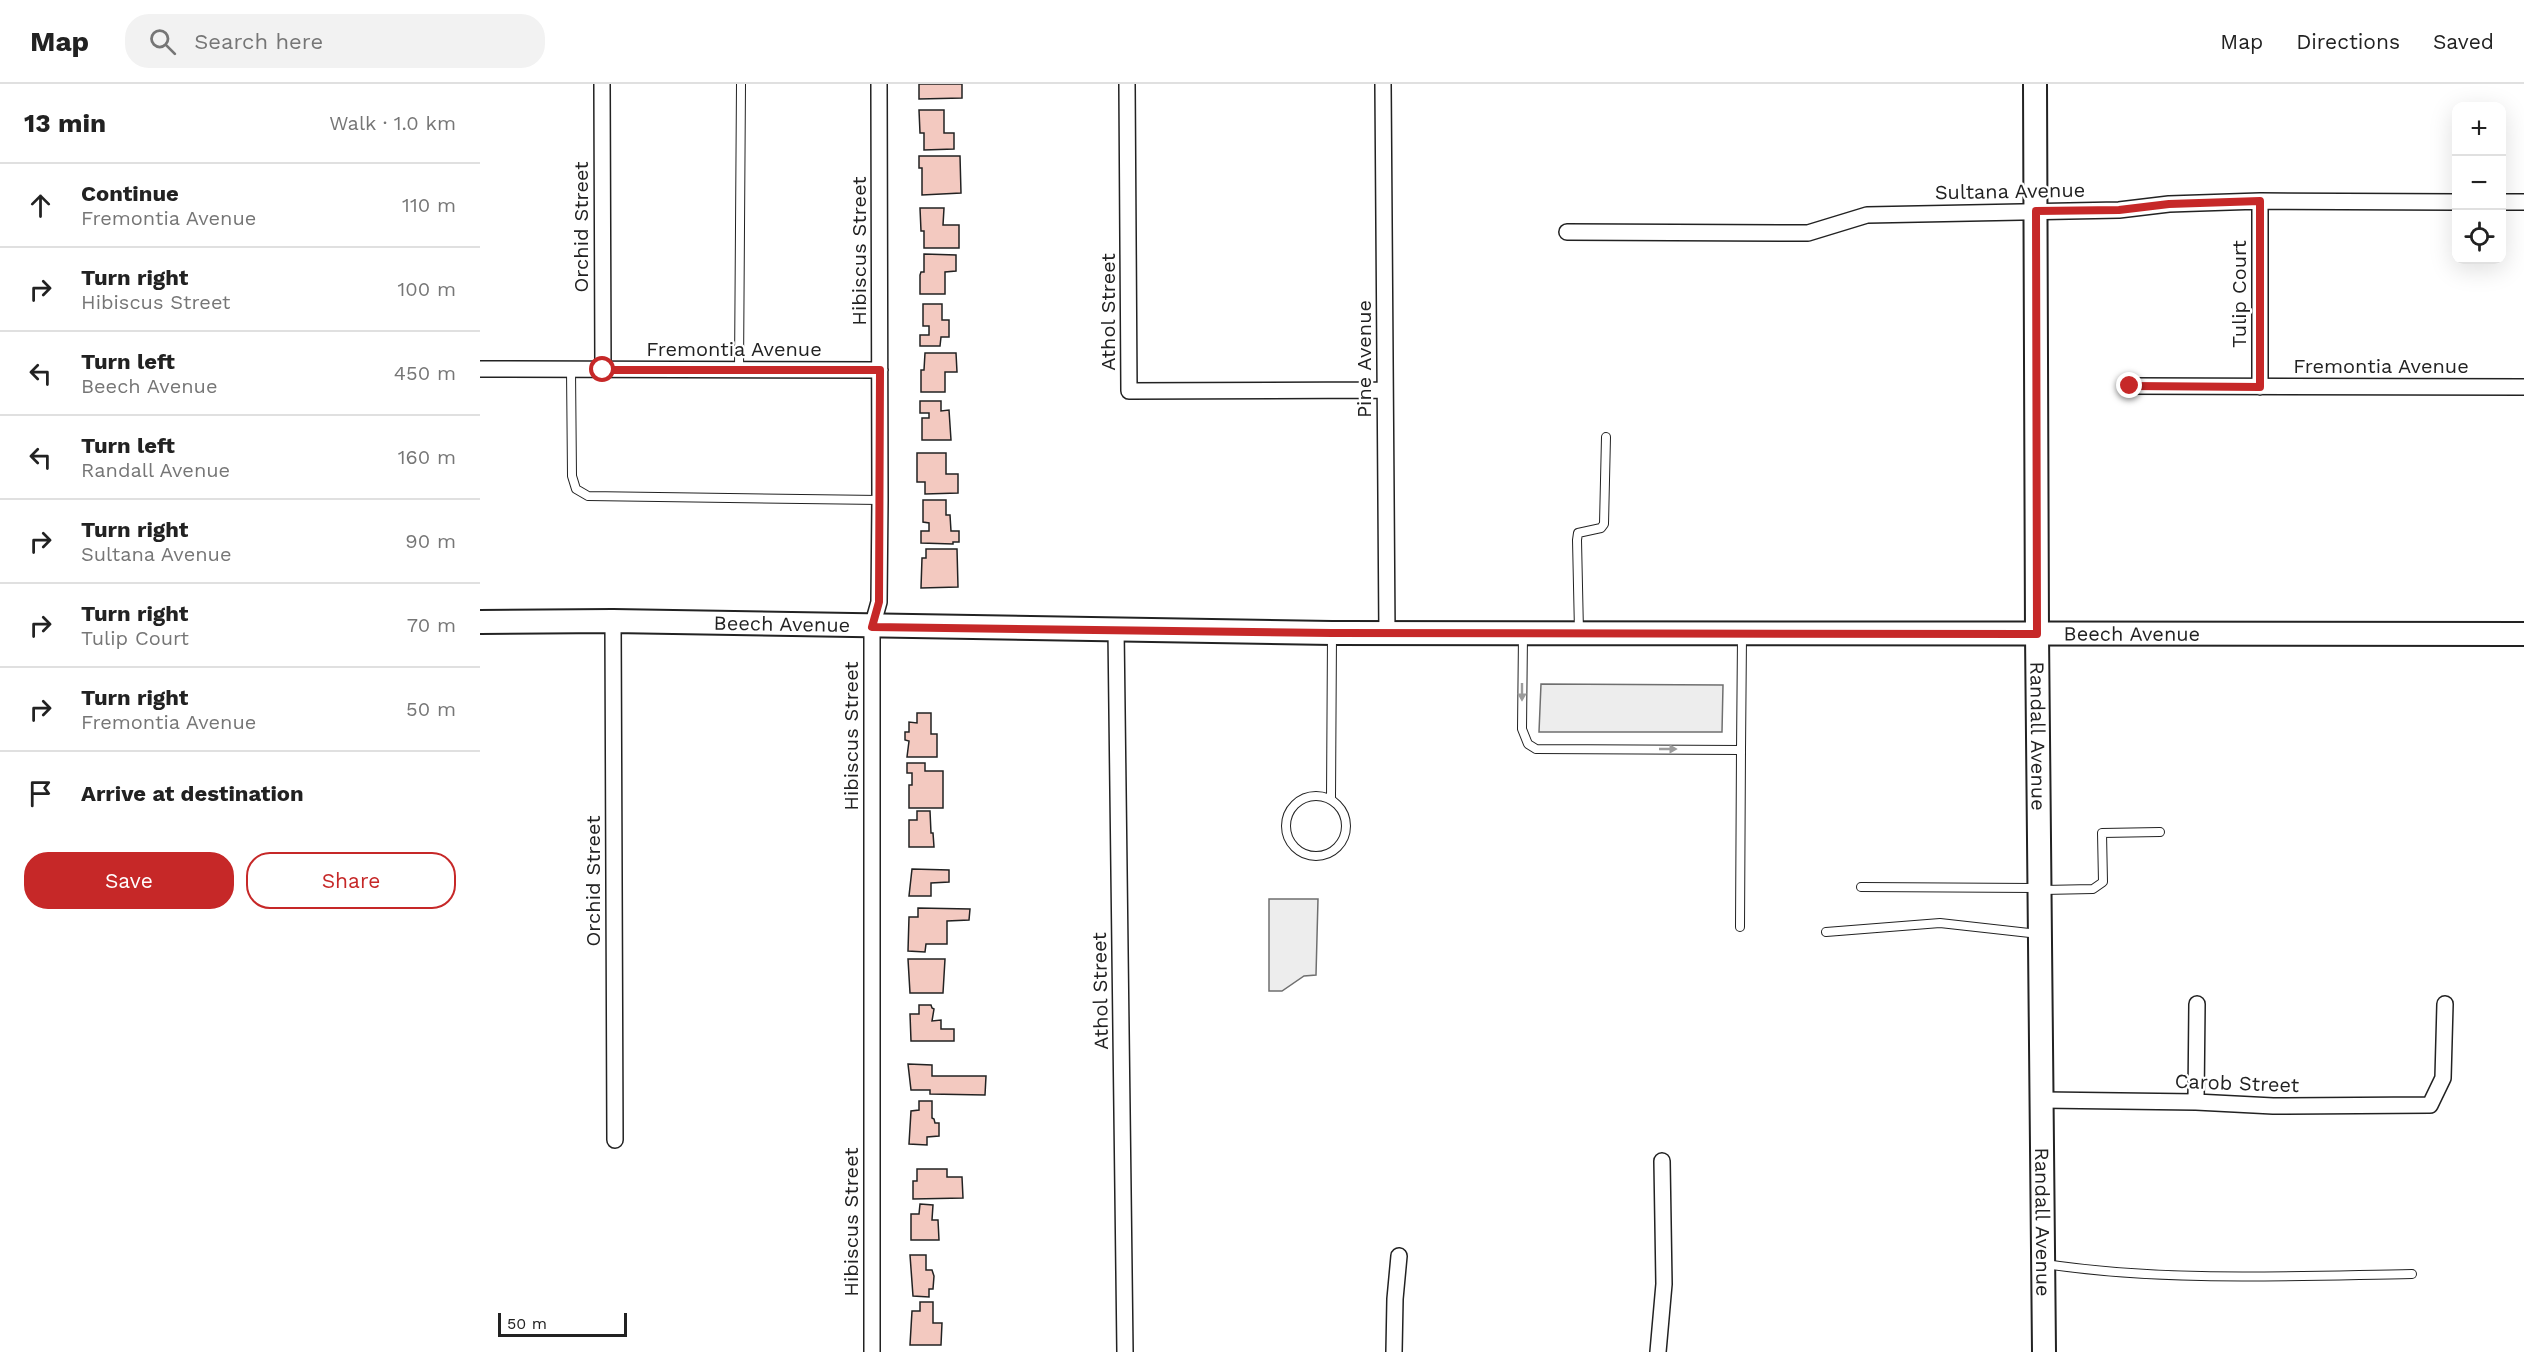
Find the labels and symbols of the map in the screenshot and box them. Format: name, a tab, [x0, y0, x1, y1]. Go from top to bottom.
street label: Orchid Street	[569, 161, 593, 293]
street label: Hibiscus Street	[847, 176, 871, 326]
street label: Sultana Avenue	[1935, 178, 2085, 204]
street label: Tulip Court	[2227, 239, 2251, 348]
street label: Athol Street	[1096, 253, 1120, 371]
street label: Pine Avenue	[1352, 300, 1376, 418]
street label: Fremontia Avenue	[646, 337, 822, 361]
street label: Fremontia Avenue	[2293, 354, 2469, 378]
route start	[589, 356, 615, 382]
route end	[2116, 372, 2142, 398]
street label: Beech Avenue	[714, 611, 850, 637]
street label: Beech Avenue	[2064, 622, 2200, 646]
street label: Hibiscus Street	[839, 661, 863, 811]
street label: Randall Avenue	[2025, 661, 2051, 811]
one-way arrow	[1517, 682, 1527, 701]
one-way arrow	[1658, 744, 1677, 754]
street label: Orchid Street	[581, 815, 605, 947]
street label: Athol Street	[1087, 931, 1113, 1050]
street label: Carob Street	[2174, 1069, 2300, 1097]
street label: Hibiscus Street	[839, 1147, 863, 1297]
street label: Randall Avenue	[2030, 1147, 2055, 1297]
scale bar	[498, 1310, 627, 1338]

